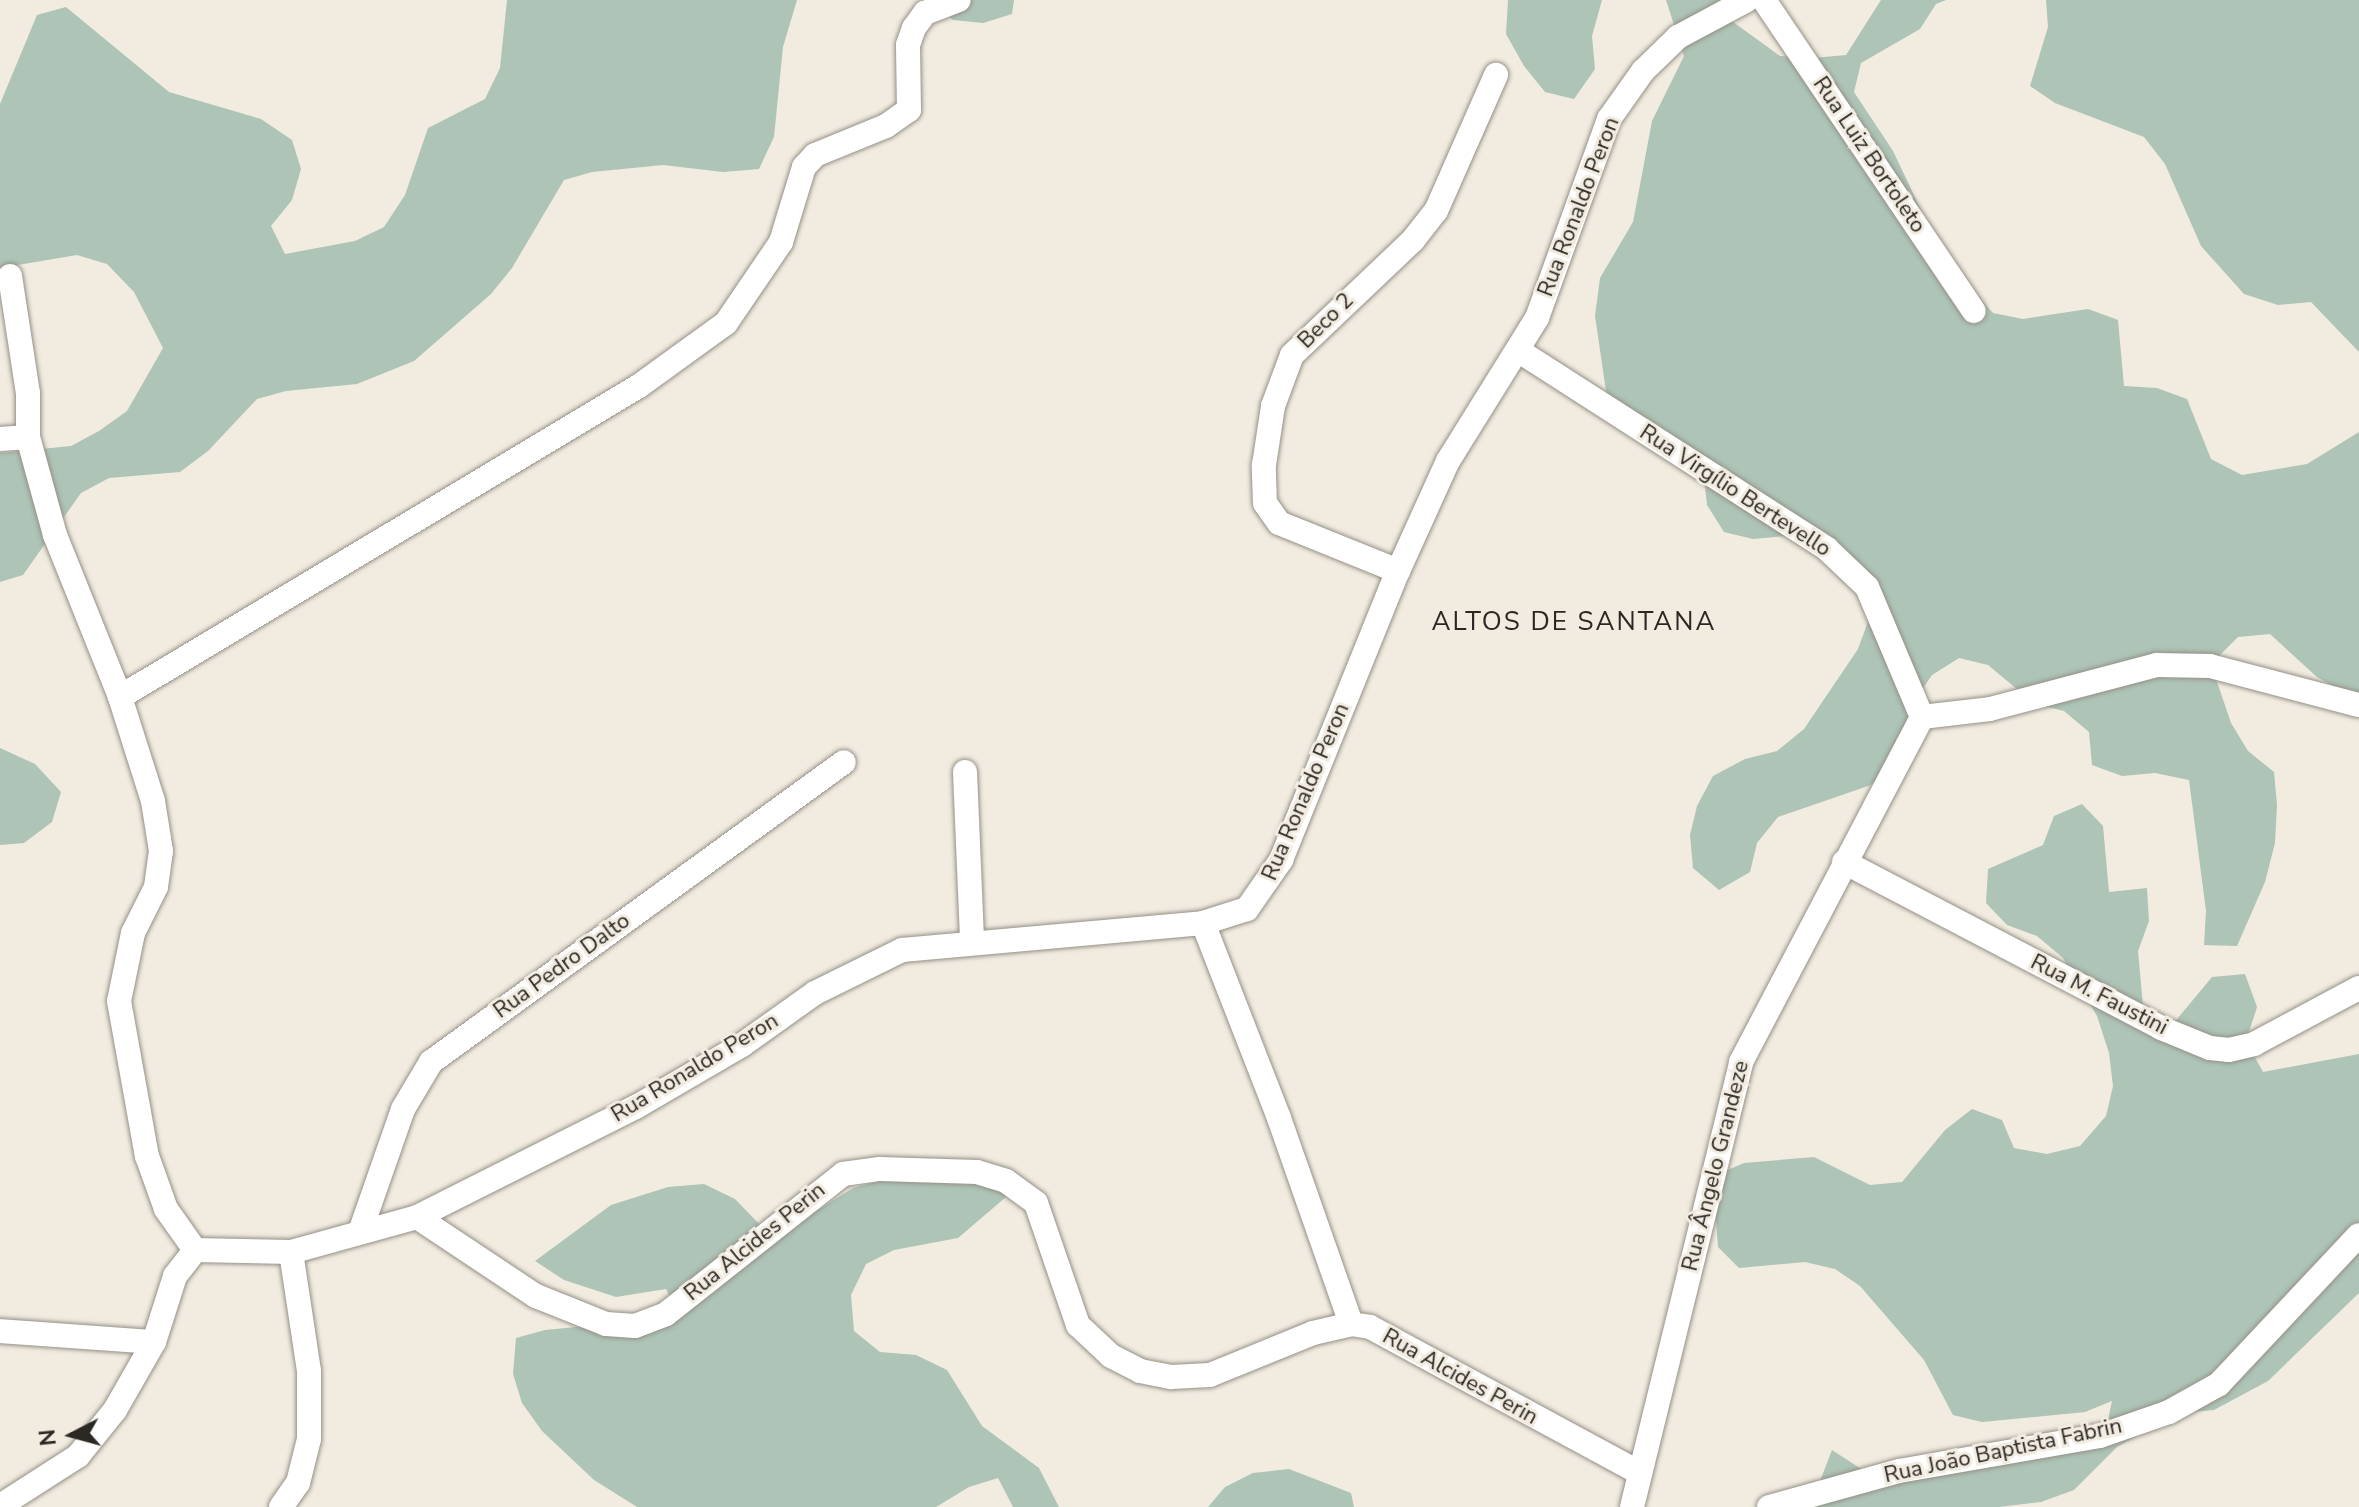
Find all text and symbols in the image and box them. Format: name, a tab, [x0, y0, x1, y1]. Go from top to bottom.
street label: Rua Luiz Bortoleto	[1807, 72, 1931, 238]
street label: Rua Ronaldo Peron	[1533, 114, 1625, 300]
street label: Beco 2	[1293, 288, 1359, 354]
street label: Rua Virgílio Bertevello	[1635, 419, 1835, 563]
district label: ALTOS DE SANTANA	[1432, 606, 1716, 638]
street label: Rua Ronaldo Peron	[1257, 699, 1355, 885]
street label: Rua Pedro Dalto	[489, 908, 635, 1024]
street label: Rua M. Faustini	[2026, 949, 2172, 1041]
street label: Rua Ronaldo Peron	[607, 1008, 783, 1128]
street label: Rua Ângelo Grandeze	[1677, 1058, 1755, 1274]
street label: Rua Alcides Perin	[679, 1177, 831, 1307]
street label: Rua Alcides Perin	[1378, 1323, 1542, 1431]
north arrow	[32, 1395, 112, 1475]
street label: Rua João Baptista Fabrin	[1882, 1413, 2124, 1489]
text: N	[32, 1428, 64, 1447]

